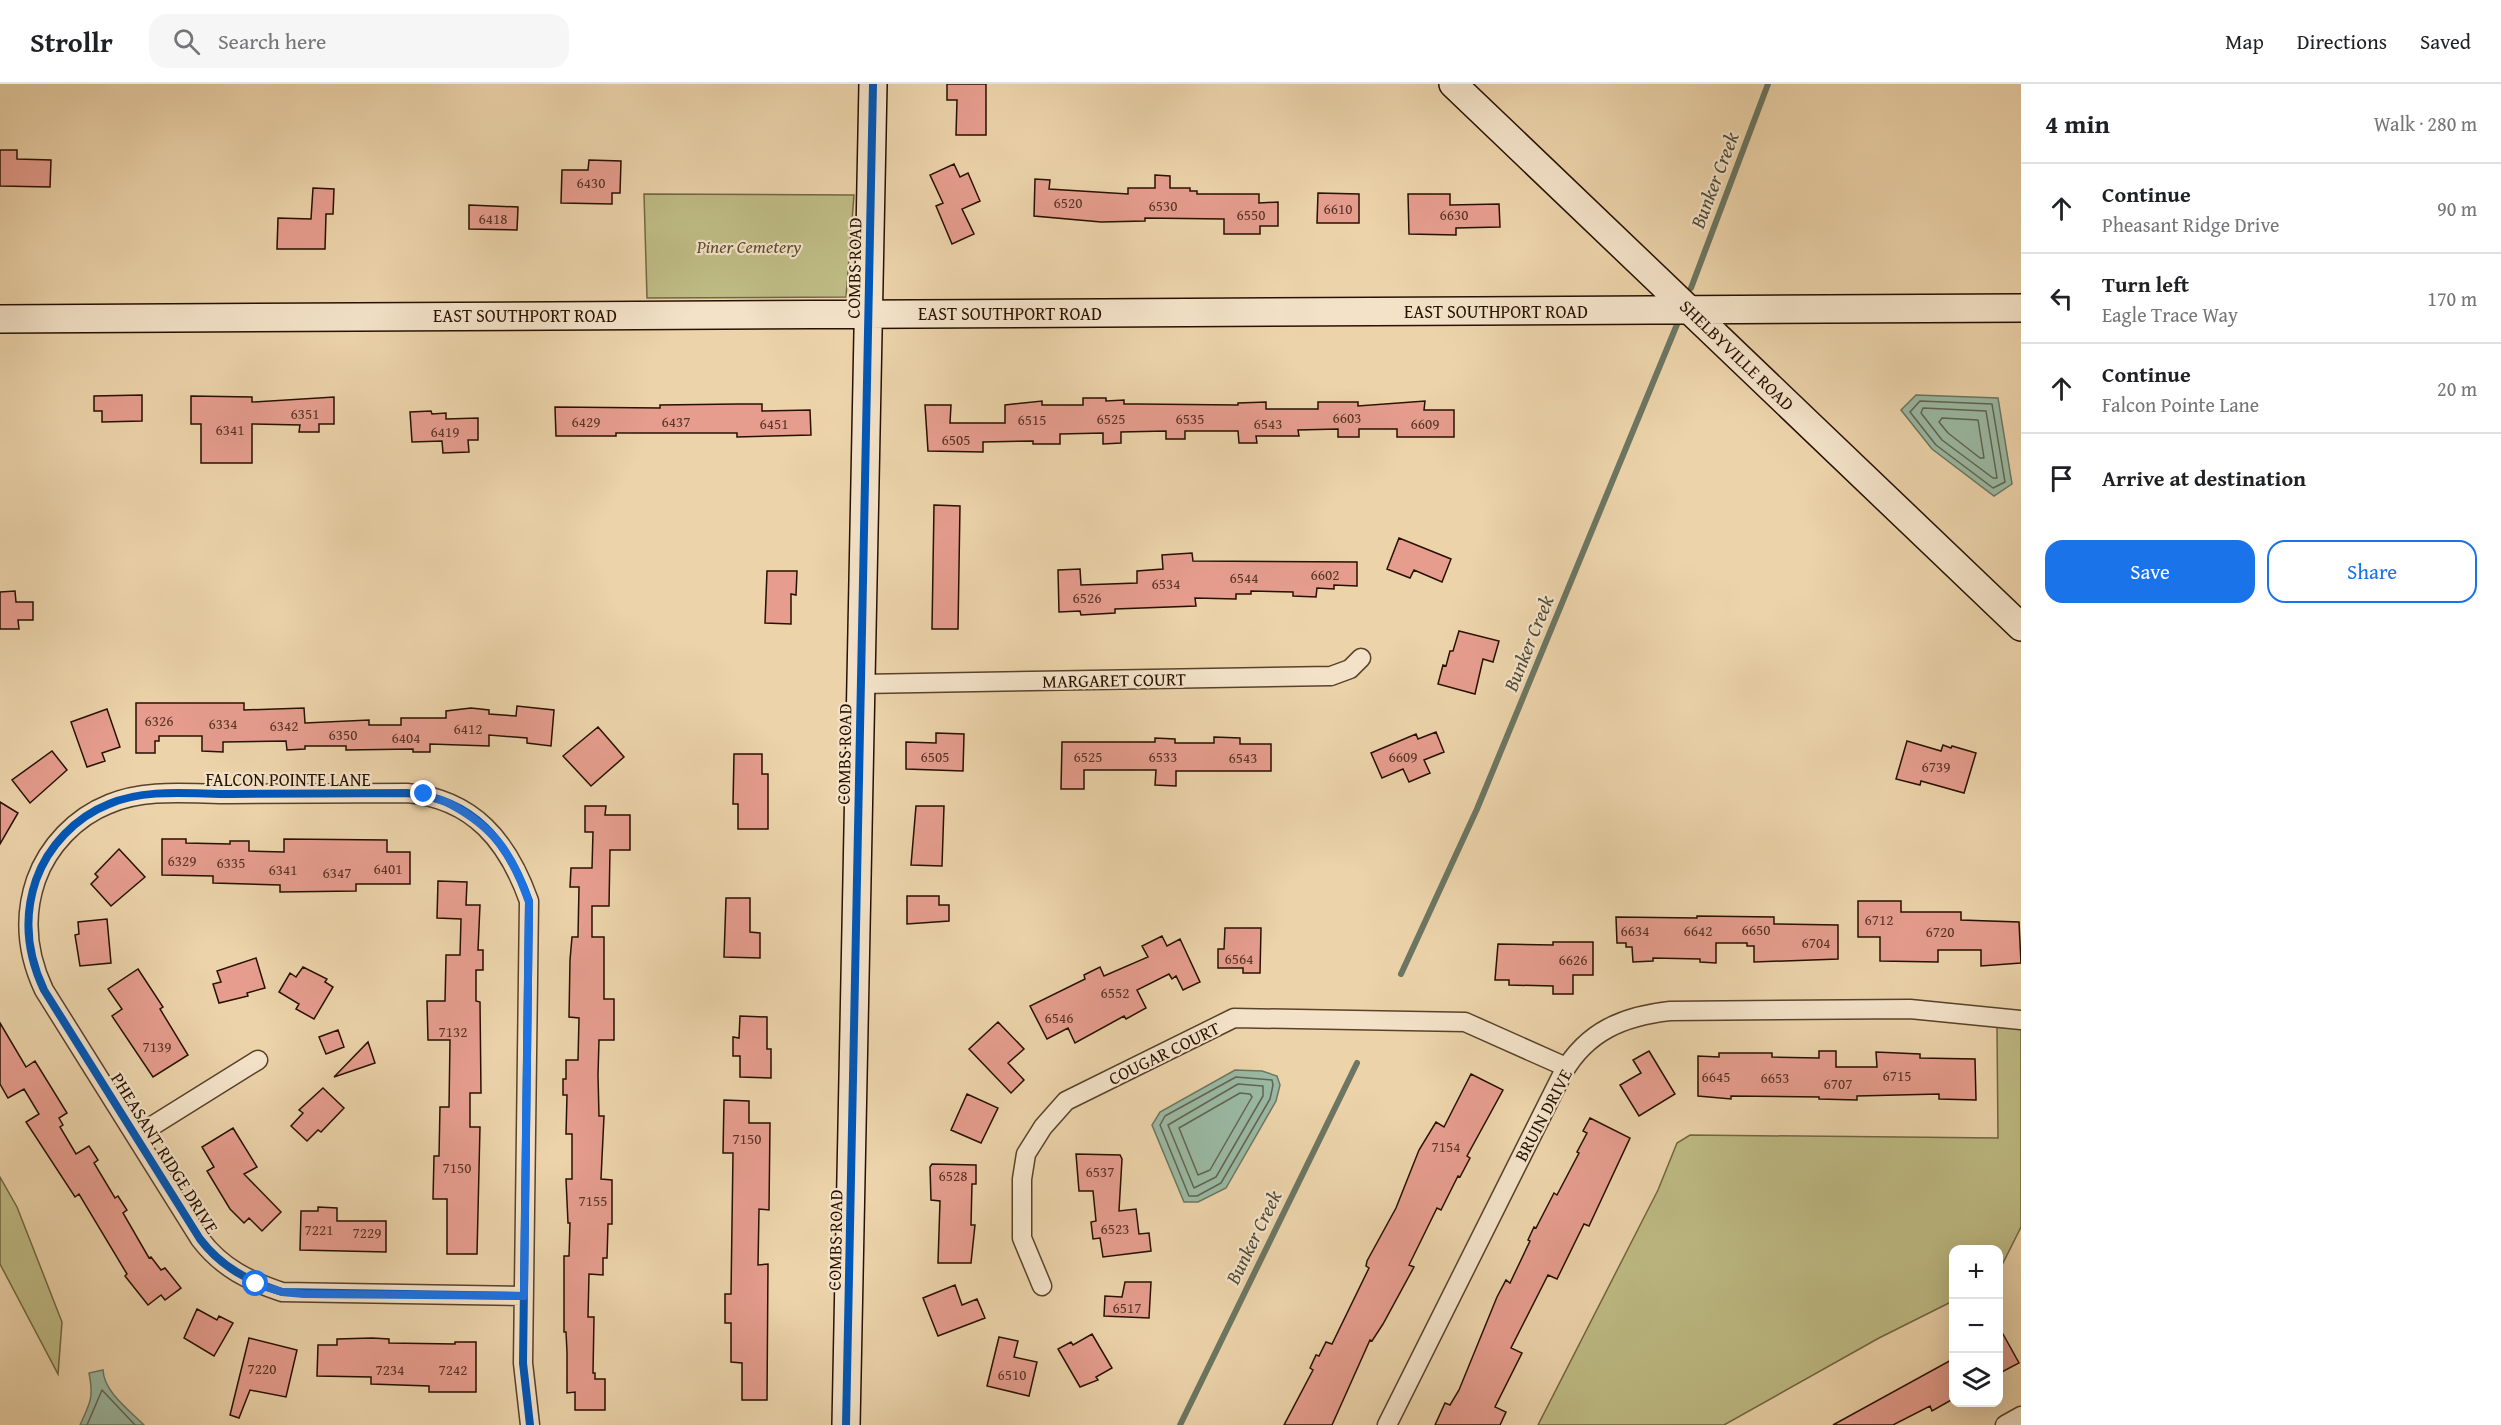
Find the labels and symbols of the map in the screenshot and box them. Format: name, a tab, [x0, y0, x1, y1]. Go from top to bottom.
water label: Bunker Creek	[1682, 127, 1746, 233]
house number: 6430	[577, 172, 605, 193]
house number: 6520	[1054, 192, 1082, 213]
house number: 6530	[1149, 195, 1177, 216]
house number: 6610	[1324, 198, 1352, 219]
house number: 6550	[1237, 204, 1265, 225]
house number: 6630	[1440, 204, 1468, 225]
house number: 6418	[479, 208, 507, 229]
street label: COMBS ROAD	[840, 217, 868, 319]
park label: Piner Cemetery	[696, 233, 802, 260]
street label: SHELBYVILLE ROAD	[1674, 293, 1800, 417]
street label: EAST SOUTHPORT ROAD	[1404, 298, 1588, 325]
street label: EAST SOUTHPORT ROAD	[918, 300, 1102, 327]
street label: EAST SOUTHPORT ROAD	[433, 302, 617, 329]
house number: 6351	[291, 403, 319, 424]
house number: 6603	[1333, 407, 1361, 428]
house number: 6525	[1097, 408, 1125, 429]
house number: 6535	[1176, 408, 1204, 429]
house number: 6515	[1018, 409, 1046, 430]
house number: 6429	[572, 411, 600, 432]
house number: 6437	[662, 411, 690, 432]
house number: 6451	[760, 413, 788, 434]
house number: 6543	[1254, 413, 1282, 434]
house number: 6609	[1411, 413, 1439, 434]
house number: 6341	[216, 419, 244, 440]
house number: 6419	[431, 421, 459, 442]
house number: 6505	[942, 429, 970, 450]
house number: 6602	[1311, 564, 1339, 585]
house number: 6544	[1230, 567, 1258, 588]
house number: 6534	[1152, 573, 1180, 594]
house number: 6526	[1073, 587, 1101, 608]
water label: Bunker Creek	[1495, 590, 1561, 696]
street label: MARGARET COURT	[1042, 665, 1186, 695]
street label: COMBS ROAD	[830, 703, 858, 805]
house number: 6326	[145, 710, 173, 731]
house number: 6334	[209, 713, 237, 734]
house number: 6342	[270, 715, 298, 736]
house number: 6412	[454, 718, 482, 739]
house number: 6350	[329, 724, 357, 745]
house number: 6404	[392, 727, 420, 748]
house number: 6505	[921, 746, 949, 767]
house number: 6525	[1074, 746, 1102, 767]
house number: 6533	[1149, 746, 1177, 767]
house number: 6609	[1389, 746, 1417, 767]
house number: 6543	[1229, 747, 1257, 768]
house number: 6739	[1922, 756, 1950, 777]
street label: FALCON POINTE LANE	[205, 766, 371, 793]
route end	[410, 780, 436, 806]
house number: 6329	[168, 850, 196, 871]
house number: 6335	[217, 852, 245, 873]
house number: 6401	[374, 858, 402, 879]
house number: 6341	[269, 859, 297, 880]
house number: 6347	[323, 862, 351, 883]
house number: 6712	[1865, 909, 1893, 930]
house number: 6650	[1742, 919, 1770, 940]
house number: 6634	[1621, 920, 1649, 941]
house number: 6642	[1684, 920, 1712, 941]
house number: 6720	[1926, 921, 1954, 942]
house number: 6704	[1802, 932, 1830, 953]
house number: 6564	[1225, 948, 1253, 969]
house number: 6626	[1559, 949, 1587, 970]
house number: 6552	[1101, 982, 1129, 1003]
house number: 6546	[1045, 1007, 1073, 1028]
street label: COUGAR COURT	[1104, 1014, 1224, 1092]
house number: 7132	[439, 1021, 467, 1042]
house number: 7139	[143, 1036, 171, 1057]
street label: BRUIN DRIVE	[1507, 1064, 1579, 1166]
house number: 6715	[1883, 1065, 1911, 1086]
house number: 6645	[1702, 1066, 1730, 1087]
street label: PHEASANT RIDGE DRIVE	[104, 1067, 226, 1239]
house number: 6653	[1761, 1067, 1789, 1088]
house number: 6707	[1824, 1073, 1852, 1094]
house number: 7150	[733, 1128, 761, 1149]
house number: 7154	[1432, 1136, 1460, 1157]
house number: 7150	[443, 1157, 471, 1178]
house number: 6537	[1086, 1161, 1114, 1182]
house number: 6528	[939, 1165, 967, 1186]
water label: Bunker Creek	[1217, 1184, 1289, 1290]
street label: COMBS ROAD	[821, 1189, 849, 1291]
house number: 7155	[579, 1190, 607, 1211]
house number: 6523	[1101, 1218, 1129, 1239]
house number: 7221	[305, 1219, 333, 1240]
house number: 7229	[353, 1222, 381, 1243]
route start	[242, 1270, 268, 1296]
house number: 6517	[1113, 1297, 1141, 1318]
house number: 7220	[248, 1358, 276, 1379]
house number: 7234	[376, 1359, 404, 1380]
house number: 7242	[439, 1359, 467, 1380]
house number: 6510	[998, 1364, 1026, 1385]

